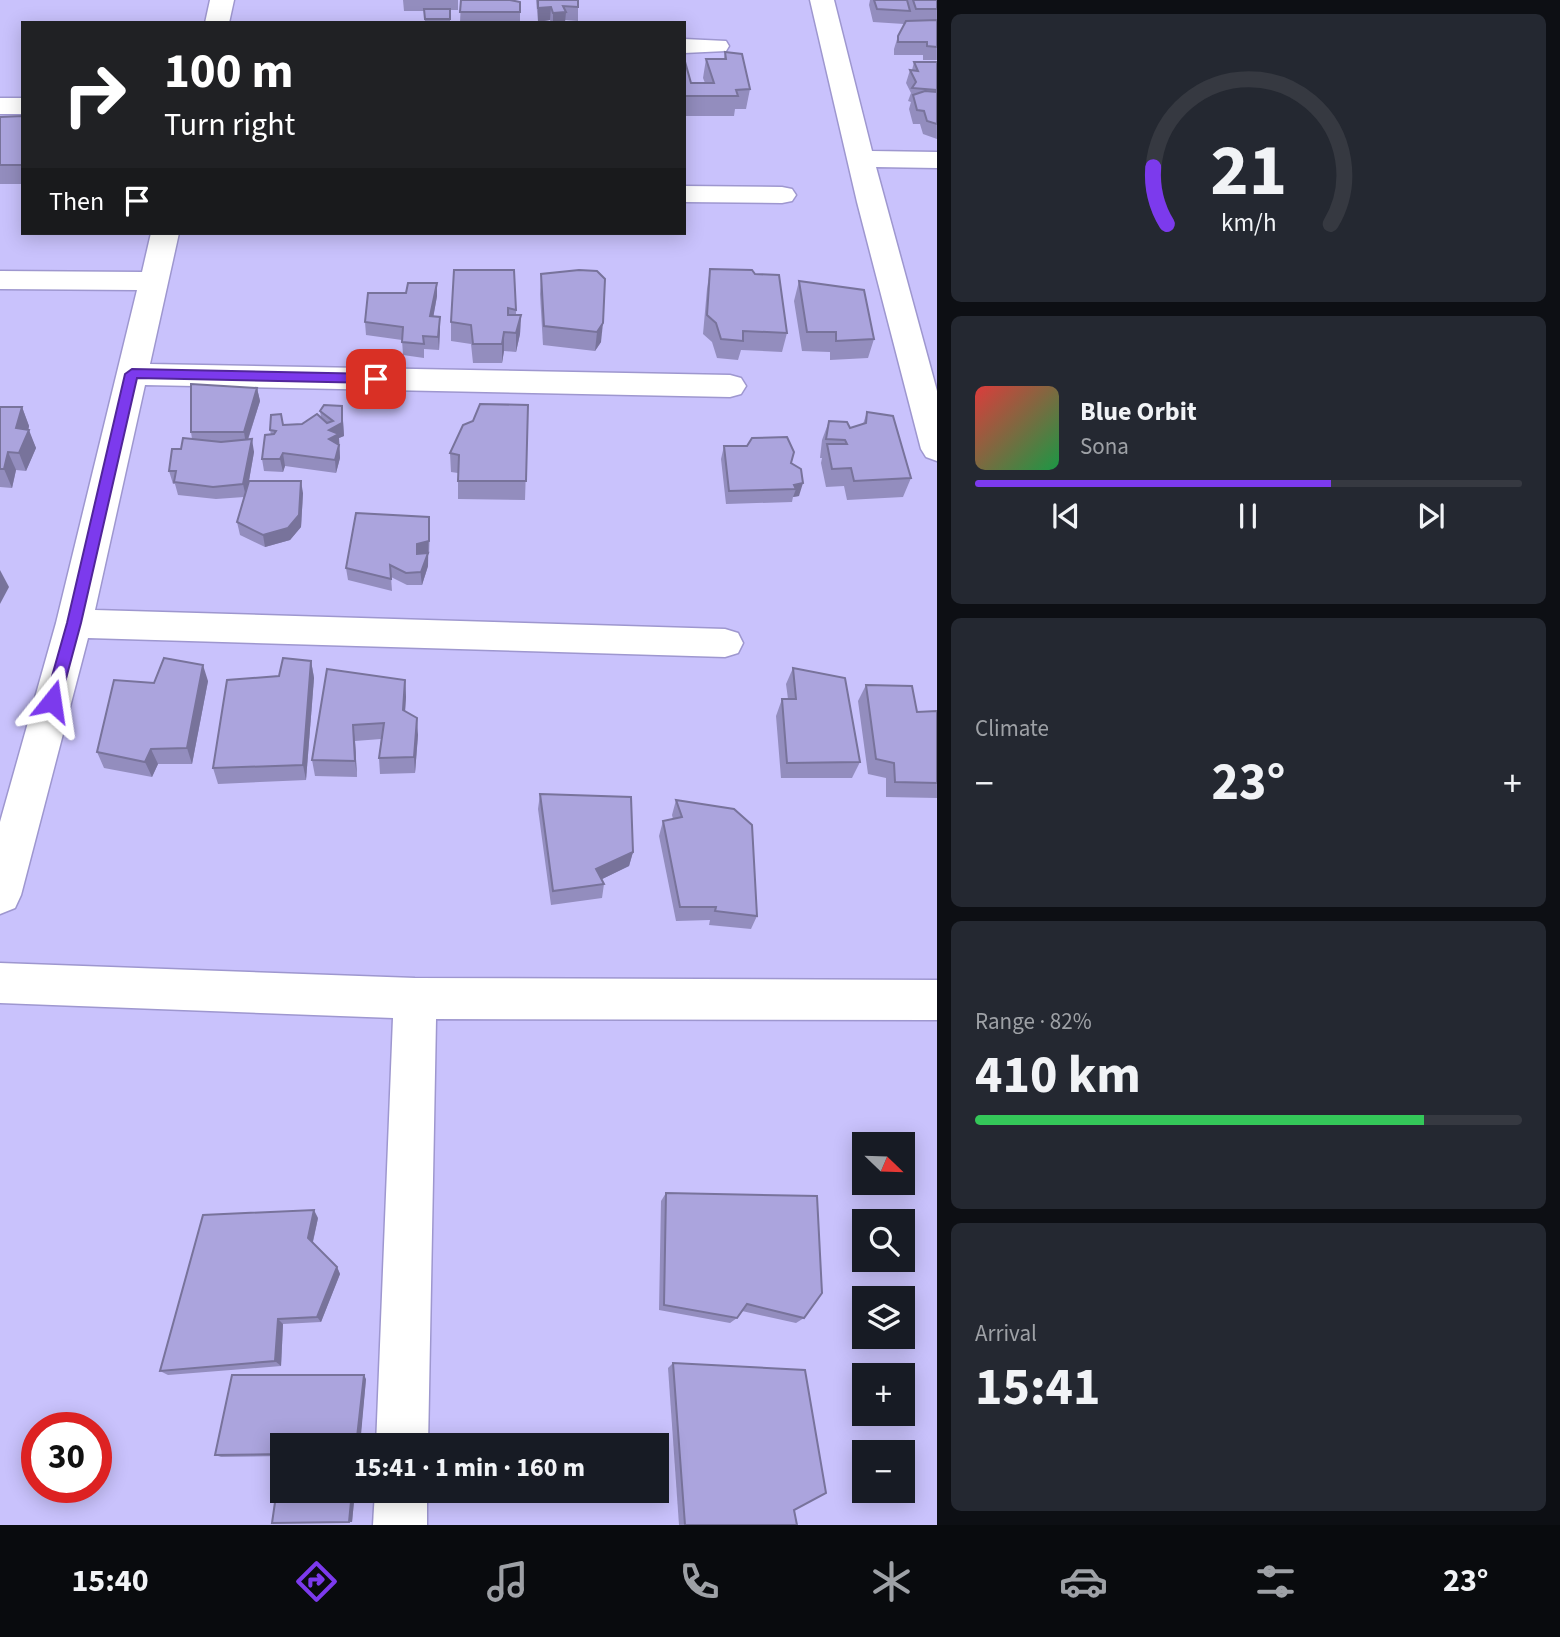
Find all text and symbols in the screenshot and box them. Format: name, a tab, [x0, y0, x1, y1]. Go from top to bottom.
text: 100 m	[164, 37, 293, 107]
icon: right	[49, 49, 140, 140]
text: Turn right	[164, 102, 295, 148]
text: 21	[1210, 119, 1287, 223]
icon: arrive	[118, 182, 156, 220]
text: Then	[49, 183, 104, 220]
text: km/h	[1221, 205, 1276, 241]
pin	[346, 349, 406, 409]
icon: arrive	[357, 360, 395, 398]
text: Blue Orbit	[1080, 393, 1197, 430]
text: Sona	[1080, 430, 1129, 463]
icon: previous	[1047, 497, 1085, 535]
icon: pause	[1229, 497, 1267, 535]
icon: next	[1412, 497, 1450, 535]
position arrow	[15, 664, 89, 738]
text: Climate	[975, 712, 1049, 745]
text: 23°	[1212, 746, 1285, 820]
text: −	[975, 757, 994, 811]
text: +	[1503, 757, 1522, 811]
text: Range · 82%	[975, 1005, 1092, 1038]
text: 410 km	[975, 1039, 1141, 1113]
north arrow	[852, 1132, 915, 1195]
map controls	[852, 1132, 915, 1503]
button: search	[852, 1209, 915, 1272]
button: layers	[852, 1286, 915, 1349]
text: Arrival	[975, 1317, 1037, 1350]
text: 15:41	[975, 1351, 1100, 1425]
button: +	[852, 1363, 915, 1426]
speed limit sign: 30	[21, 1412, 112, 1503]
button: −	[852, 1440, 915, 1503]
text: 15:41 · 1 min · 160 m	[354, 1449, 585, 1486]
icon: directions	[292, 1557, 341, 1606]
icon: music	[483, 1557, 532, 1606]
icon: phone	[675, 1557, 724, 1606]
icon: climate	[867, 1557, 916, 1606]
icon: car	[1059, 1557, 1108, 1606]
icon: filters	[1251, 1557, 1300, 1606]
text: 15:40	[71, 1558, 149, 1604]
text: 23°	[1443, 1558, 1488, 1604]

